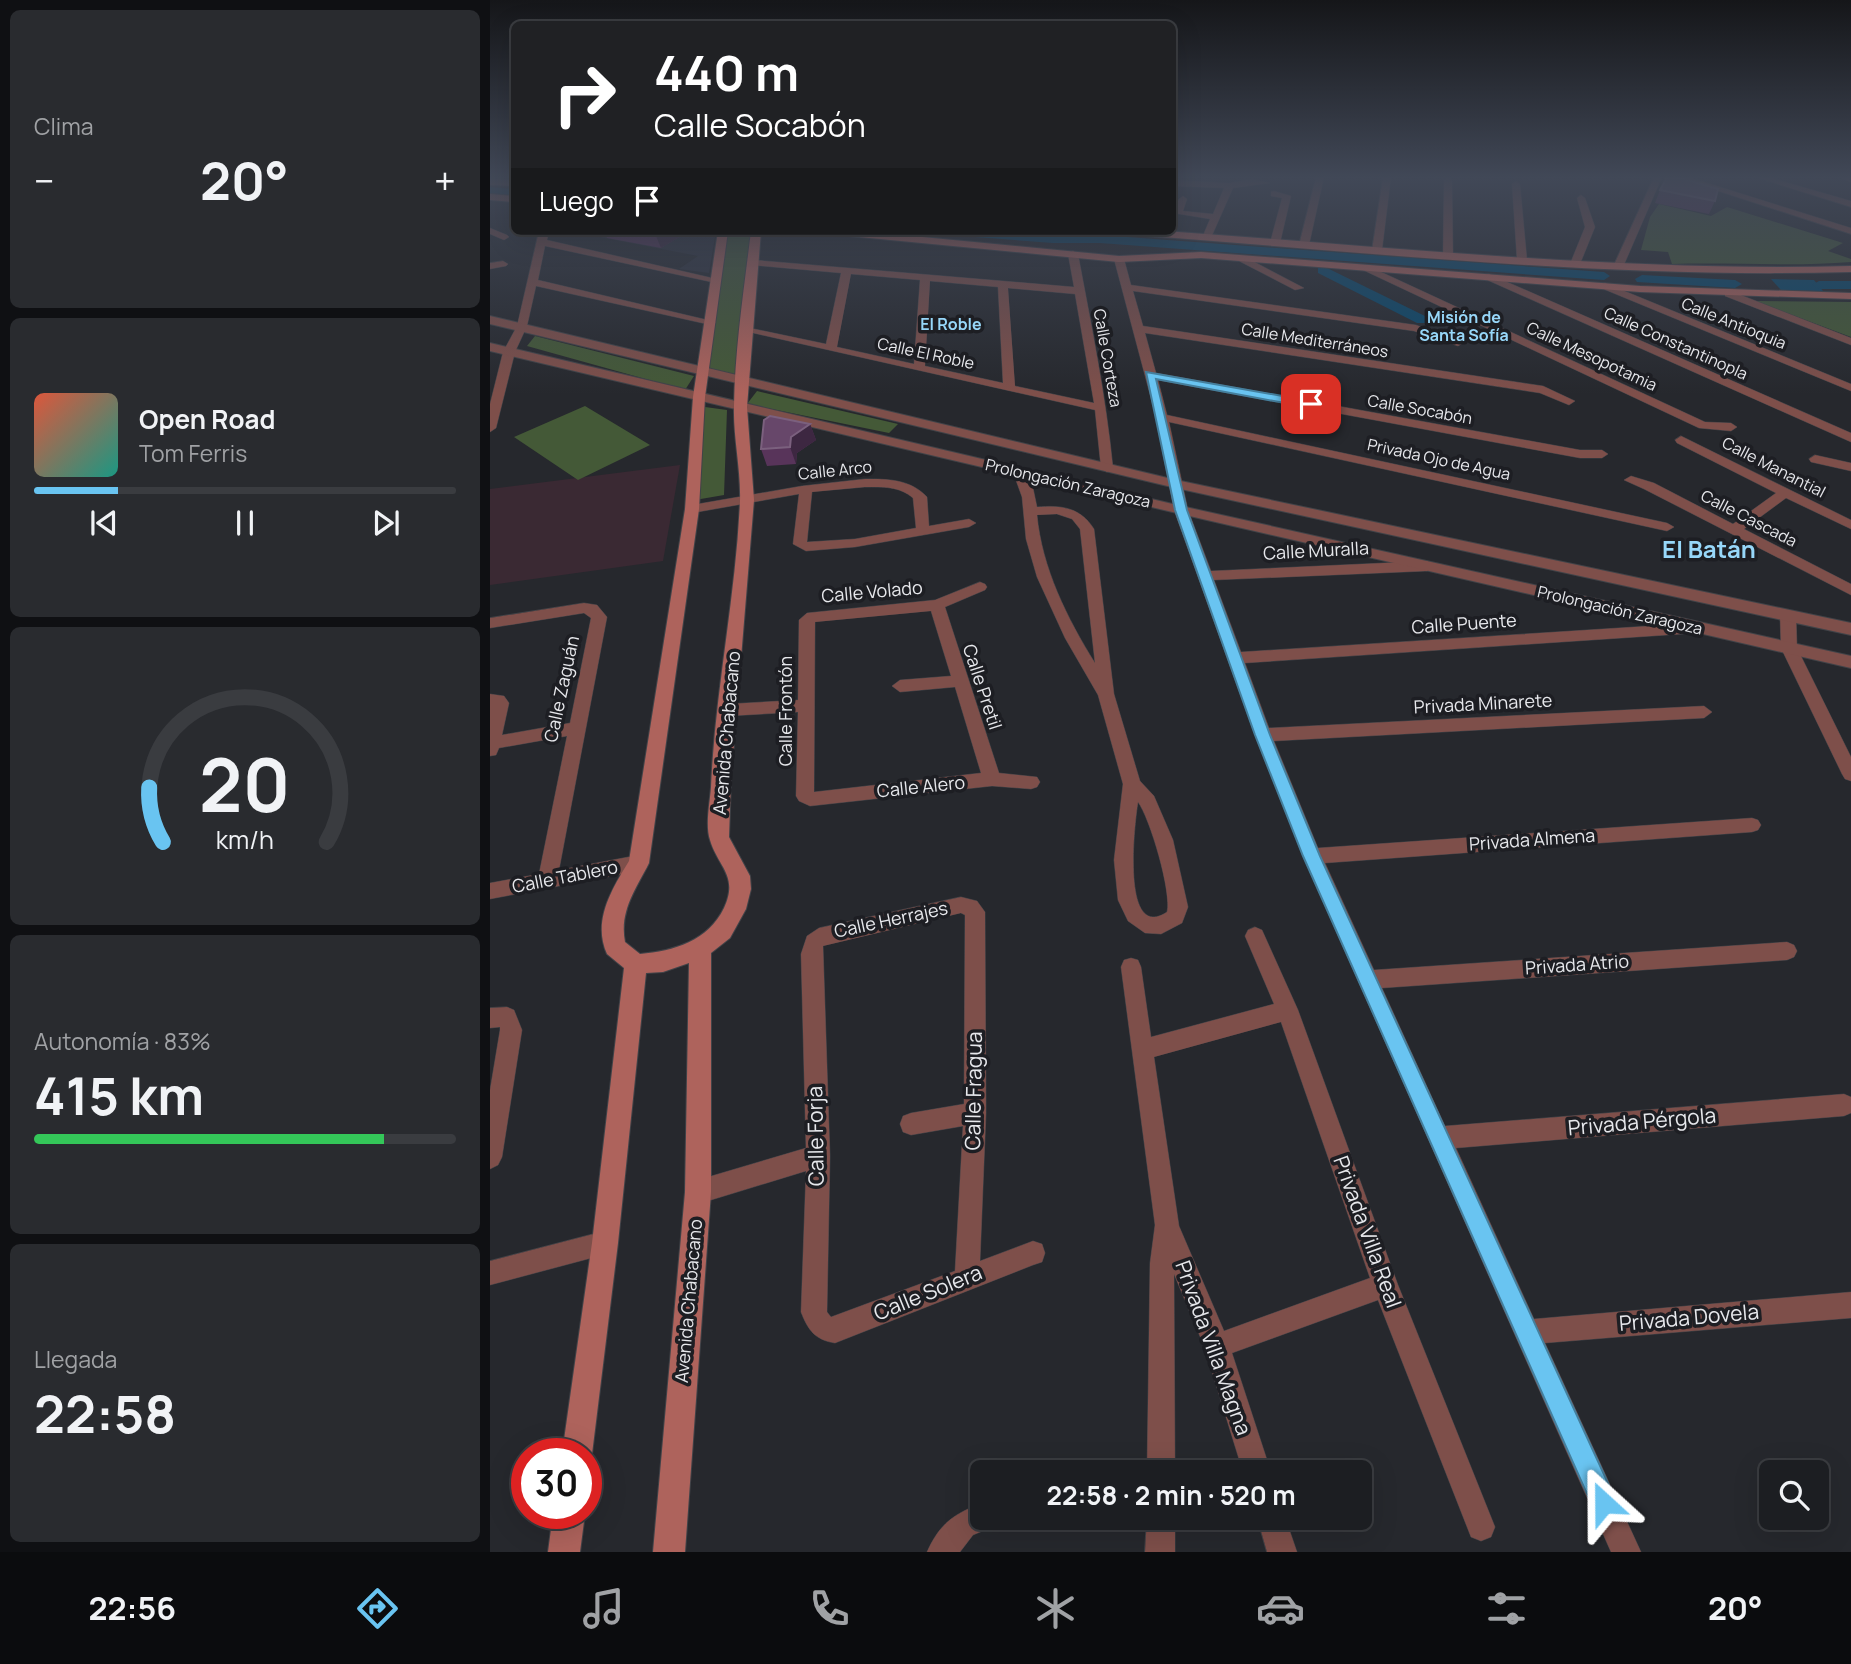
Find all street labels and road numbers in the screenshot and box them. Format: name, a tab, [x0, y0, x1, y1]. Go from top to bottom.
street label: Calle Antioquia	[1678, 292, 1790, 354]
street label: Calle Constantinopla	[1601, 301, 1751, 385]
street label: Calle Corteza	[1089, 307, 1127, 409]
street label: Calle Mesopotamia	[1523, 316, 1661, 396]
street label: Calle Mediterráneos	[1240, 318, 1390, 362]
street label: Calle El Roble	[876, 332, 976, 374]
street label: Calle Socabón	[1366, 389, 1474, 429]
street label: Calle Manantial	[1719, 431, 1829, 503]
street label: Privada Ojo de Agua	[1366, 433, 1512, 485]
street label: Prolongación Zaragoza	[983, 453, 1153, 513]
street label: Calle Arco	[797, 455, 873, 485]
street label: Calle Cascada	[1697, 484, 1801, 552]
street label: Calle Muralla	[1263, 535, 1369, 565]
street label: Calle Volado	[820, 575, 923, 607]
street label: Prolongación Zaragoza	[1535, 580, 1705, 640]
street label: Calle Puente	[1411, 607, 1517, 639]
street label: Calle Zaguán	[538, 633, 584, 744]
street label: Calle Pretil	[958, 641, 1008, 733]
street label: Avenida Chabacano	[707, 650, 745, 816]
street label: Calle Frontón	[773, 656, 797, 766]
street label: Privada Minarete	[1413, 687, 1553, 719]
street label: Calle Alero	[876, 769, 966, 803]
street label: Privada Almena	[1468, 823, 1596, 855]
street label: Calle Tablero	[510, 854, 620, 898]
street label: Calle Herrajes	[832, 895, 950, 943]
street label: Privada Atrio	[1524, 948, 1630, 980]
street label: Calle Fragua	[958, 1031, 988, 1151]
street label: Calle Forja	[800, 1086, 830, 1186]
street label: Privada Pérgola	[1567, 1101, 1717, 1141]
street label: Privada Villa Real	[1327, 1152, 1408, 1312]
street label: Avenida Chabacano	[669, 1218, 707, 1384]
street label: Privada Villa Magna	[1169, 1256, 1259, 1439]
street label: Calle Solera	[869, 1258, 986, 1326]
street label: Privada Dovela	[1618, 1297, 1760, 1337]

